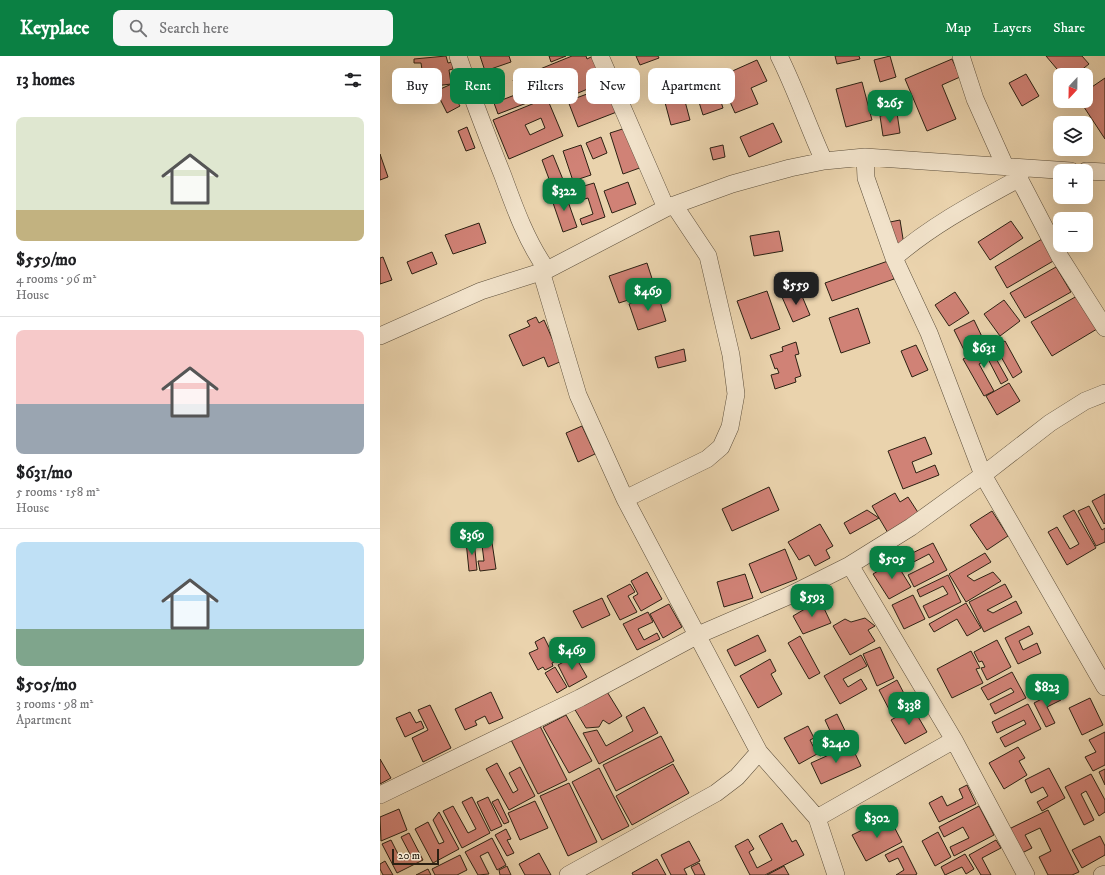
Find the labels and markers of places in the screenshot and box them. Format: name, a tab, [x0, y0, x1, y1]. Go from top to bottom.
pin: $265	[866, 90, 914, 124]
pin: $322	[540, 178, 588, 212]
pin: $559	[772, 272, 820, 306]
pin: $469	[624, 278, 672, 312]
pin: $631	[960, 335, 1008, 369]
pin: $369	[448, 522, 496, 556]
pin: $505	[868, 546, 916, 580]
pin: $593	[788, 584, 836, 618]
pin: $469	[548, 637, 596, 671]
pin: $823	[1023, 674, 1071, 708]
pin: $338	[885, 692, 933, 726]
pin: $240	[812, 730, 860, 764]
pin: $302	[853, 805, 901, 839]

